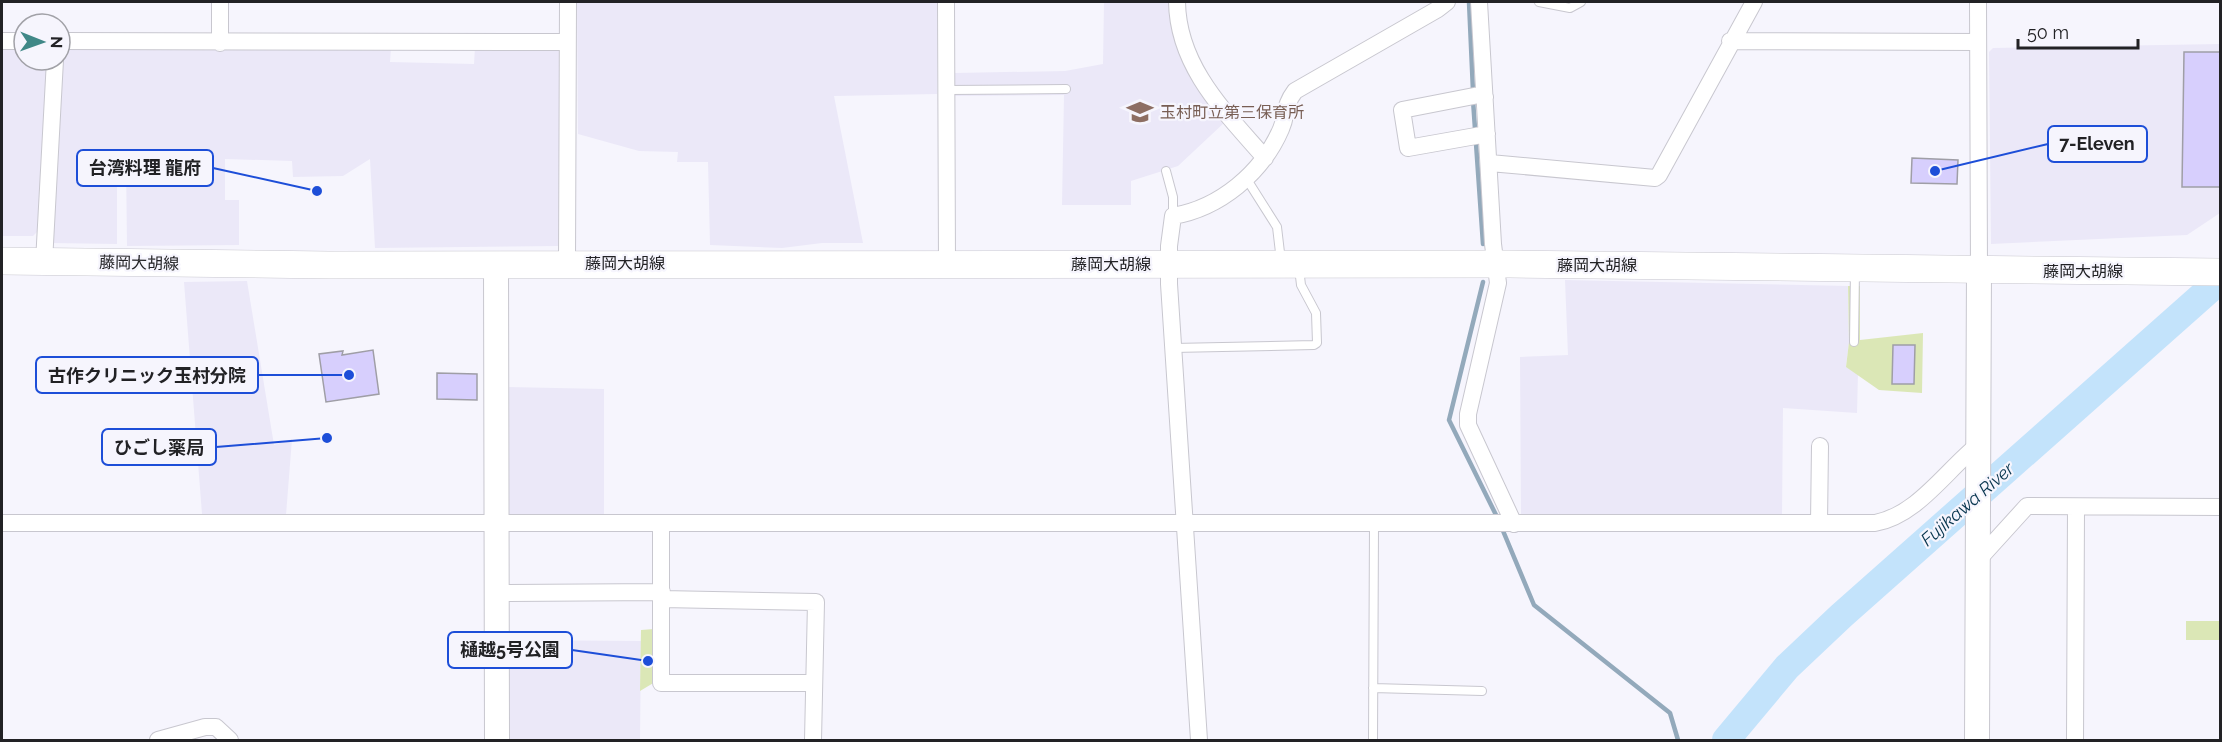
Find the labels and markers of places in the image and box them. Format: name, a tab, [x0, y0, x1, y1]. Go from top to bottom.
school or university icon: 玉村町立第三保育所	[1125, 97, 1155, 127]
place label: 玉村町立第三保育所	[1160, 103, 1304, 122]
callout: 7-Eleven	[2048, 126, 2147, 162]
callout: 台湾料理 龍府	[77, 150, 213, 186]
callout: 古作クリニック玉村分院	[36, 357, 258, 393]
callout: ひごし薬局	[102, 429, 216, 465]
callout: 樋越5号公園	[448, 632, 572, 668]

